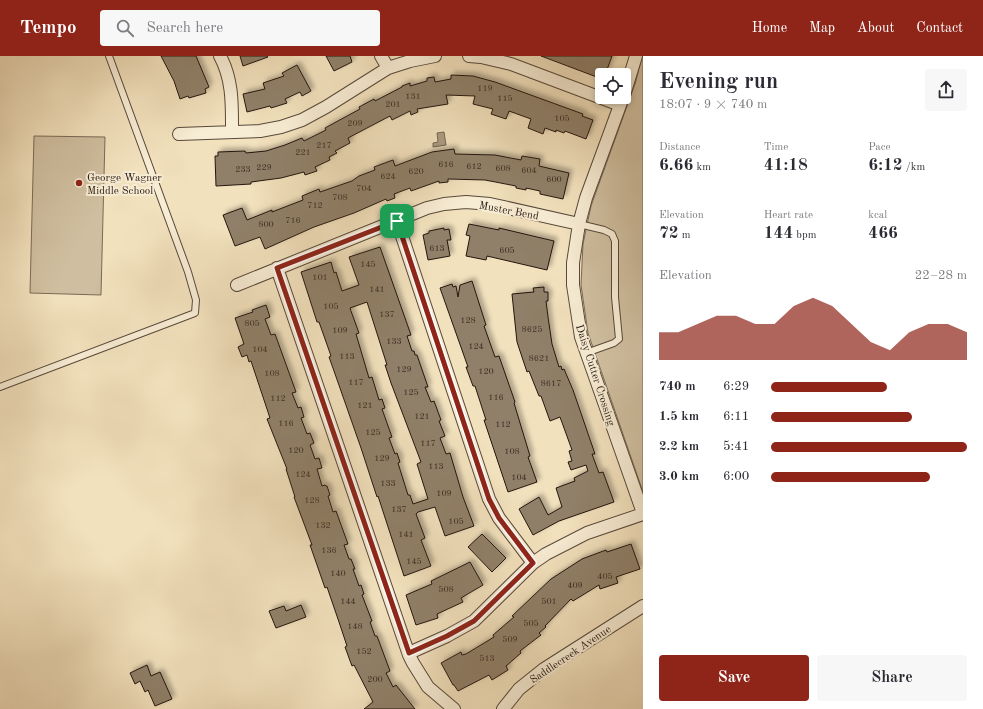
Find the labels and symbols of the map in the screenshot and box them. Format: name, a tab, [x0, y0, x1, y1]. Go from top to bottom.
house number: 119	[477, 84, 493, 93]
house number: 131	[405, 92, 421, 101]
house number: 115	[497, 94, 513, 103]
house number: 201	[385, 100, 401, 109]
house number: 105	[554, 114, 570, 123]
house number: 209	[347, 119, 363, 128]
house number: 217	[316, 141, 332, 150]
house number: 221	[295, 148, 311, 157]
house number: 616	[438, 160, 454, 169]
house number: 612	[466, 162, 482, 171]
house number: 229	[256, 163, 272, 172]
house number: 608	[495, 164, 511, 173]
house number: 233	[235, 165, 251, 174]
house number: 604	[521, 166, 537, 175]
house number: 620	[408, 167, 424, 176]
house number: 624	[380, 172, 396, 181]
place label: George Wagner Middle School	[87, 173, 162, 197]
house number: 600	[546, 175, 562, 184]
marker: George Wagner Middle School	[74, 178, 84, 188]
house number: 704	[356, 184, 372, 193]
house number: 708	[332, 193, 348, 202]
street label: Muster Bend	[478, 200, 540, 223]
house number: 712	[307, 201, 323, 210]
pin	[380, 204, 414, 238]
house number: 716	[285, 216, 301, 225]
house number: 800	[258, 220, 274, 229]
house number: 613	[429, 244, 445, 253]
house number: 605	[499, 246, 515, 255]
house number: 145	[360, 260, 376, 269]
house number: 101	[312, 273, 328, 282]
house number: 141	[369, 285, 385, 294]
house number: 105	[323, 302, 339, 311]
house number: 137	[379, 310, 395, 319]
house number: 128	[460, 316, 476, 325]
house number: 805	[244, 319, 260, 328]
street label: Daisy Cutter Crossing	[573, 323, 616, 428]
house number: 8625	[522, 325, 542, 334]
house number: 109	[332, 326, 348, 335]
house number: 133	[386, 337, 402, 346]
house number: 124	[468, 342, 484, 351]
house number: 104	[252, 345, 268, 354]
house number: 113	[339, 352, 355, 361]
house number: 8621	[529, 354, 549, 363]
house number: 129	[396, 365, 412, 374]
house number: 120	[478, 367, 494, 376]
house number: 108	[264, 369, 280, 378]
house number: 117	[348, 378, 364, 387]
house number: 8617	[541, 379, 561, 388]
house number: 125	[403, 388, 419, 397]
house number: 116	[488, 393, 504, 402]
house number: 112	[270, 394, 286, 403]
house number: 121	[357, 401, 373, 410]
house number: 121	[414, 412, 430, 421]
house number: 116	[278, 419, 294, 428]
house number: 112	[495, 420, 511, 429]
house number: 125	[365, 428, 381, 437]
house number: 117	[420, 439, 436, 448]
house number: 120	[288, 446, 304, 455]
house number: 108	[504, 447, 520, 456]
house number: 129	[374, 454, 390, 463]
house number: 113	[428, 462, 444, 471]
house number: 124	[295, 470, 311, 479]
house number: 104	[511, 473, 527, 482]
house number: 133	[380, 479, 396, 488]
house number: 109	[436, 489, 452, 498]
house number: 128	[304, 496, 320, 505]
house number: 137	[391, 505, 407, 514]
house number: 105	[448, 517, 464, 526]
house number: 132	[315, 521, 331, 530]
house number: 141	[398, 530, 414, 539]
house number: 136	[321, 546, 337, 555]
house number: 145	[406, 557, 422, 566]
house number: 140	[330, 569, 346, 578]
house number: 405	[597, 572, 613, 581]
house number: 409	[567, 581, 583, 590]
house number: 508	[438, 585, 454, 594]
house number: 144	[340, 597, 356, 606]
house number: 501	[541, 597, 557, 606]
house number: 505	[523, 619, 539, 628]
house number: 148	[347, 622, 363, 631]
street label: Saddlecreek Avenue	[528, 624, 613, 686]
house number: 509	[502, 635, 518, 644]
house number: 152	[356, 647, 372, 656]
house number: 513	[479, 654, 495, 663]
house number: 200	[367, 675, 383, 684]

